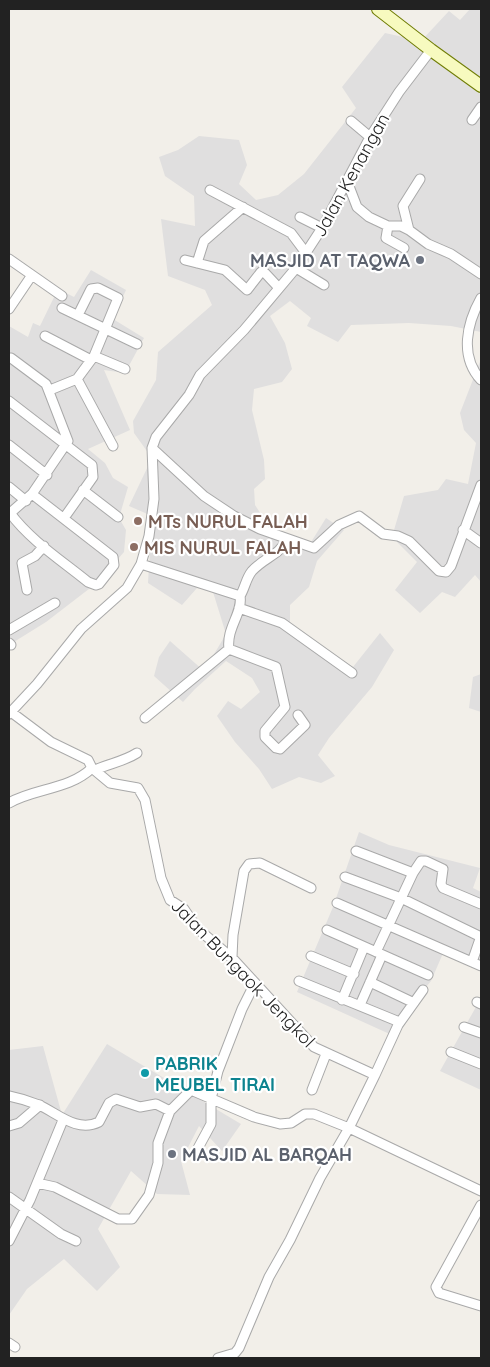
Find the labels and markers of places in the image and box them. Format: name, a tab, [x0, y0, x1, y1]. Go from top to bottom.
place label: MASJID AT TAQWA	[250, 249, 410, 272]
marker: MASJID AT TAQWA	[414, 254, 426, 266]
place label: MTs NURUL FALAH	[148, 510, 308, 533]
marker: MTs NURUL FALAH	[132, 515, 144, 527]
place label: MIS NURUL FALAH	[144, 536, 301, 559]
marker: MIS NURUL FALAH	[128, 541, 140, 553]
place label: PABRIK MEUBEL TIRAI	[155, 1052, 275, 1096]
marker: PABRIK MEUBEL TIRAI	[139, 1067, 151, 1079]
place label: MASJID AL BARQAH	[182, 1143, 352, 1166]
marker: MASJID AL BARQAH	[166, 1148, 178, 1160]

